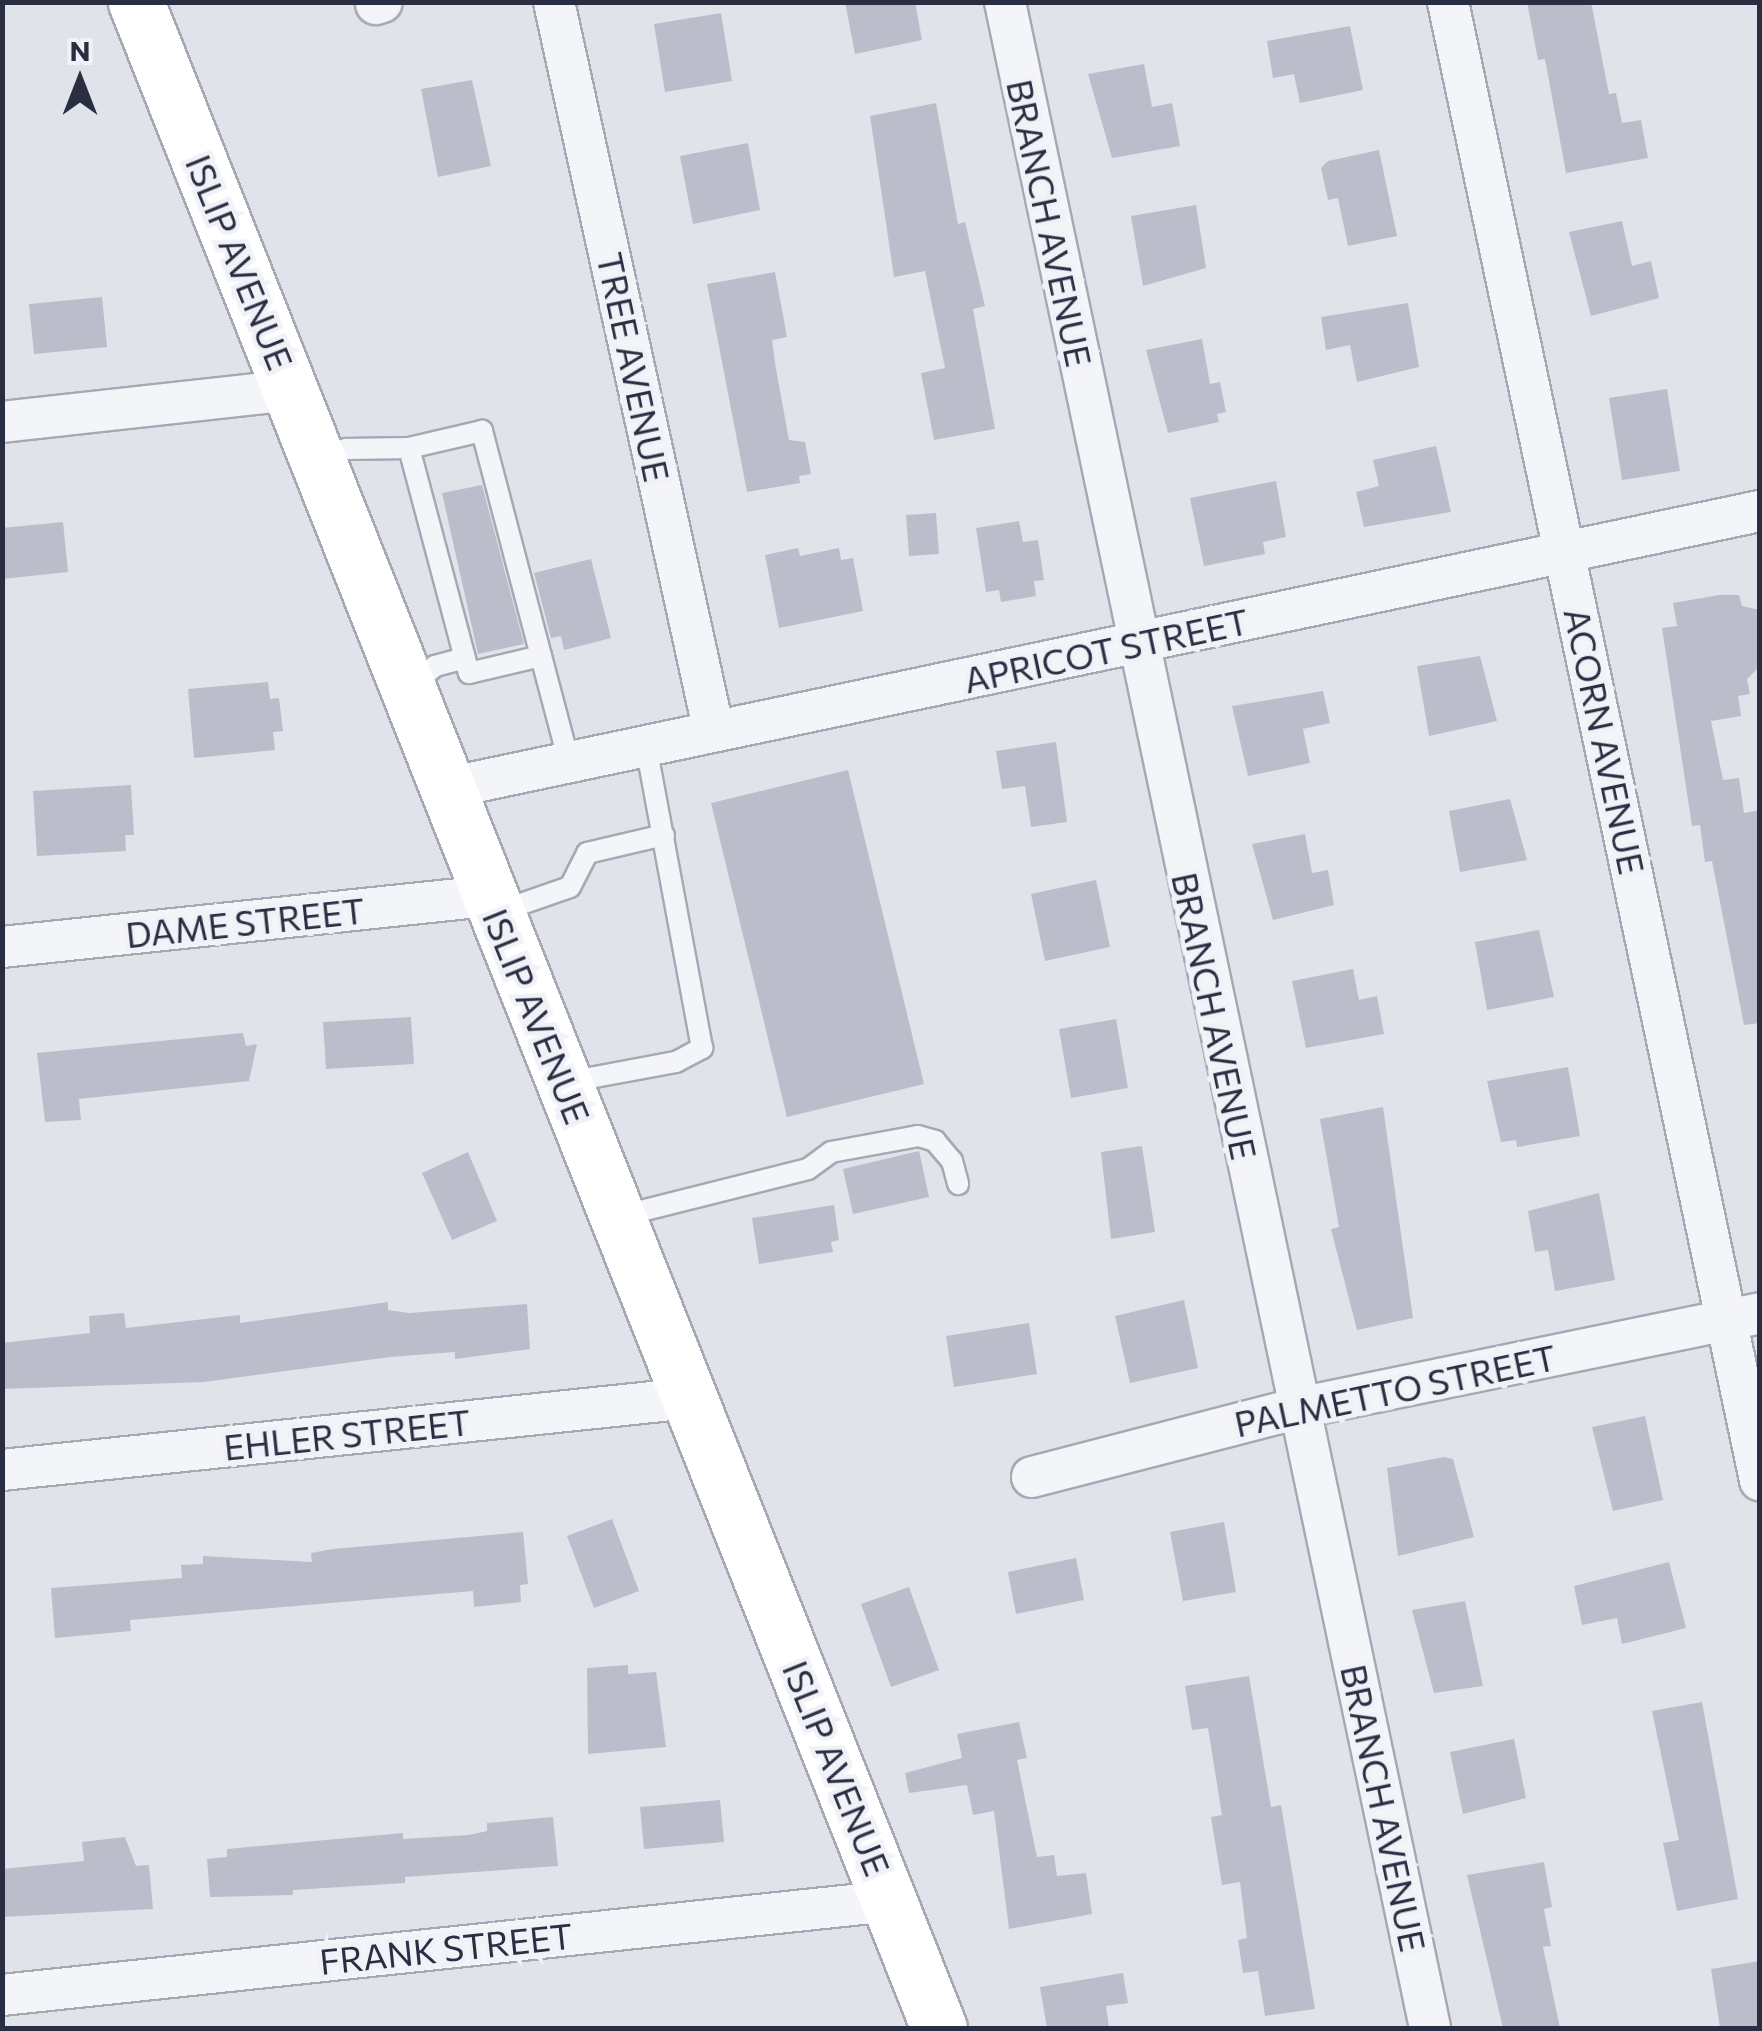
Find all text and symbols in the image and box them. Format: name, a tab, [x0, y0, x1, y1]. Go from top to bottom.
north arrow	[30, 30, 130, 130]
text: N	[70, 33, 91, 67]
street label: BRANCH AVENUE	[999, 76, 1101, 370]
street label: ISLIP AVENUE	[178, 148, 302, 376]
street label: TREE AVENUE	[589, 249, 679, 485]
street label: APRICOT STREET	[960, 599, 1252, 701]
street label: ACORN AVENUE	[1556, 604, 1654, 878]
street label: BRANCH AVENUE	[1164, 869, 1266, 1163]
street label: DAME STREET	[124, 889, 366, 955]
street label: ISLIP AVENUE	[475, 902, 599, 1130]
street label: PALMETTO STREET	[1230, 1335, 1560, 1445]
street label: EHLER STREET	[222, 1400, 472, 1468]
street label: ISLIP AVENUE	[775, 1654, 899, 1882]
street label: BRANCH AVENUE	[1333, 1661, 1435, 1955]
street label: FRANK STREET	[317, 1914, 575, 1982]

